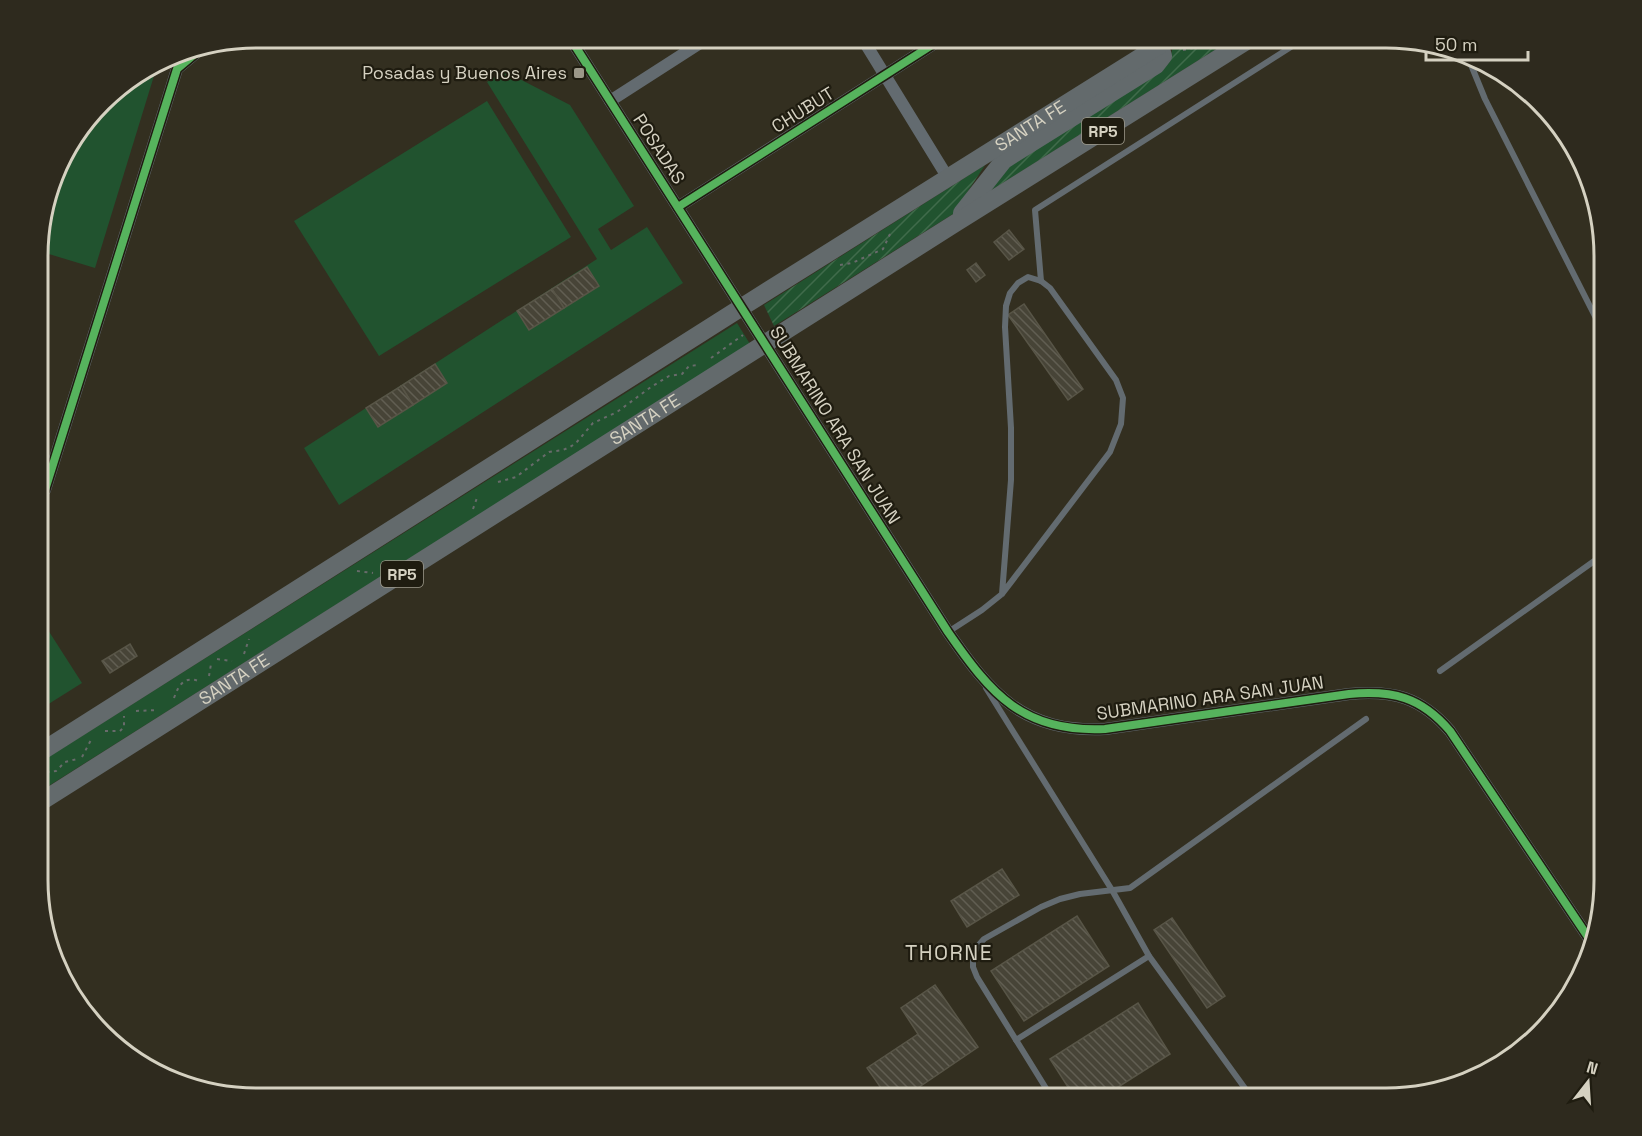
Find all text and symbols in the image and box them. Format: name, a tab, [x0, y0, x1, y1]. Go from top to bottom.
scale bar	[1426, 24, 1528, 62]
text: 50 m	[1435, 33, 1477, 56]
place label: Posadas y Buenos Aires	[362, 61, 567, 84]
marker: Posadas y Buenos Aires	[572, 66, 586, 80]
street label: CHUBUT	[767, 81, 839, 138]
street label: SANTA FE	[991, 95, 1070, 156]
street label: POSADAS	[628, 109, 691, 188]
road number: RP5	[1082, 118, 1124, 144]
street label: SUBMARINO ARA SAN JUAN	[765, 322, 906, 528]
street label: SANTA FE	[605, 388, 684, 450]
road number: RP5	[381, 561, 423, 587]
street label: SANTA FE	[194, 648, 274, 710]
street label: SUBMARINO ARA SAN JUAN	[1095, 670, 1325, 725]
district label: THORNE	[905, 939, 993, 966]
north arrow	[1558, 1052, 1618, 1112]
text: N	[1584, 1057, 1600, 1080]

